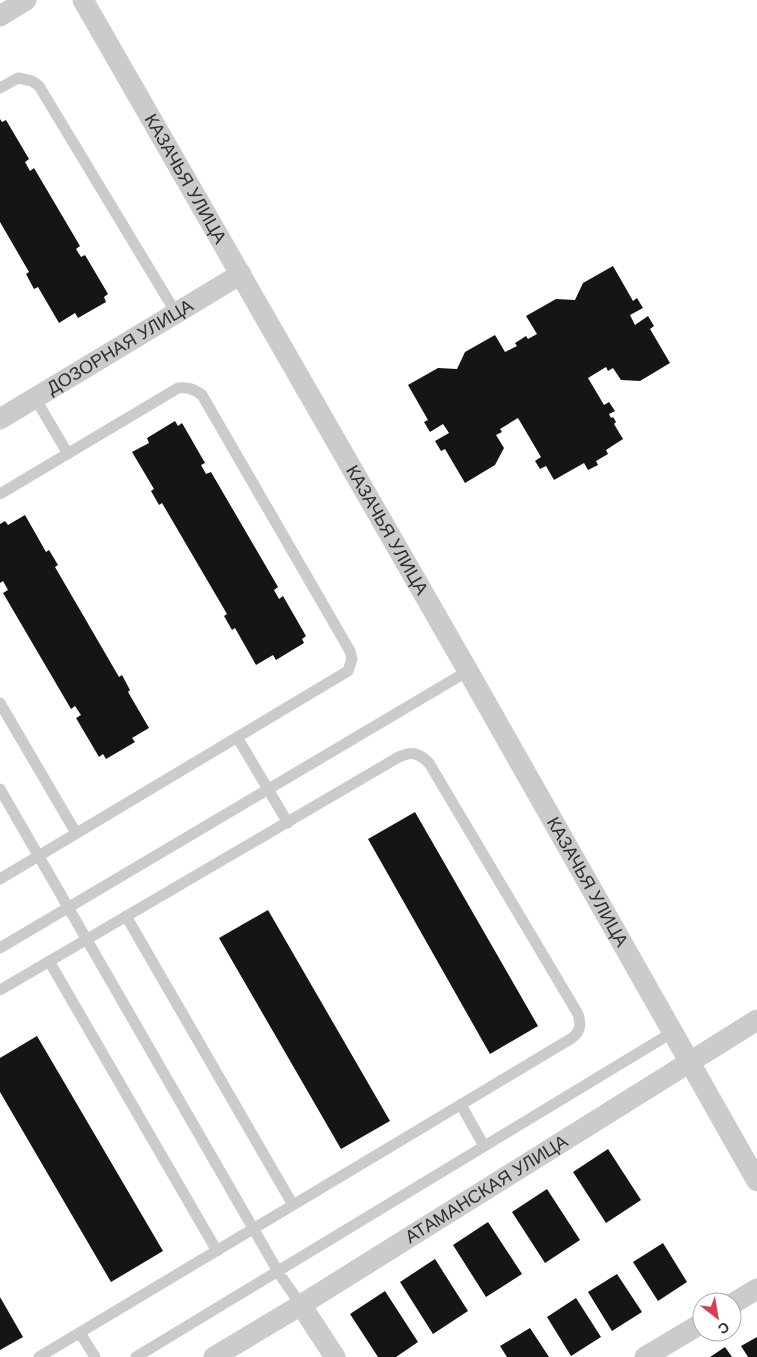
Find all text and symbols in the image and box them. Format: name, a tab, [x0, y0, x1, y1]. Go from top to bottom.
street label: КАЗАЧЬЯ УЛИЦА	[141, 110, 230, 247]
street label: ДОЗОРНАЯ УЛИЦА	[43, 295, 197, 398]
street label: КАЗАЧЬЯ УЛИЦА	[342, 462, 432, 598]
street label: КАЗАЧЬЯ УЛИЦА	[543, 814, 632, 950]
street label: АТАМАНСКАЯ УЛИЦА	[402, 1131, 571, 1247]
north arrow	[692, 1292, 742, 1342]
text: С	[715, 1319, 732, 1338]

